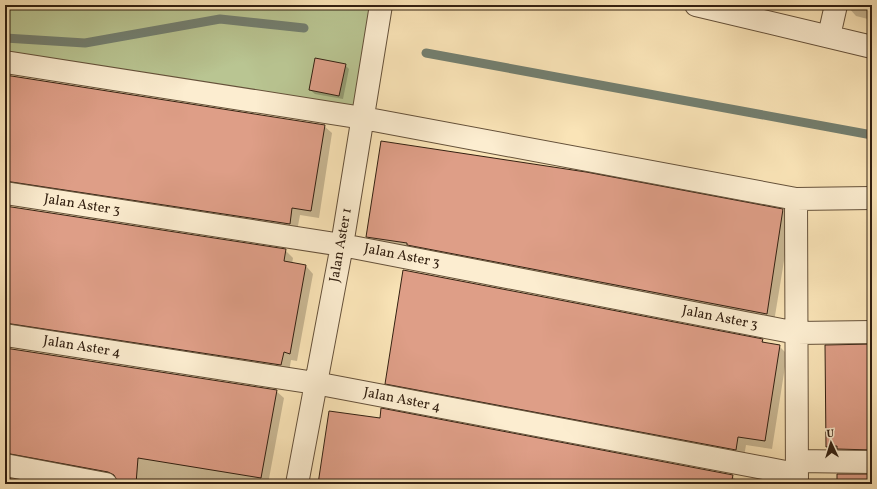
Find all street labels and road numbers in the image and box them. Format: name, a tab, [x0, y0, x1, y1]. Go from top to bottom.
street label: Jalan Aster 3	[42, 190, 122, 220]
street label: Jalan Aster 1	[325, 206, 357, 284]
street label: Jalan Aster 3	[362, 239, 442, 273]
street label: Jalan Aster 3	[680, 301, 760, 335]
street label: Jalan Aster 4	[42, 332, 122, 362]
street label: Jalan Aster 4	[362, 383, 442, 417]

